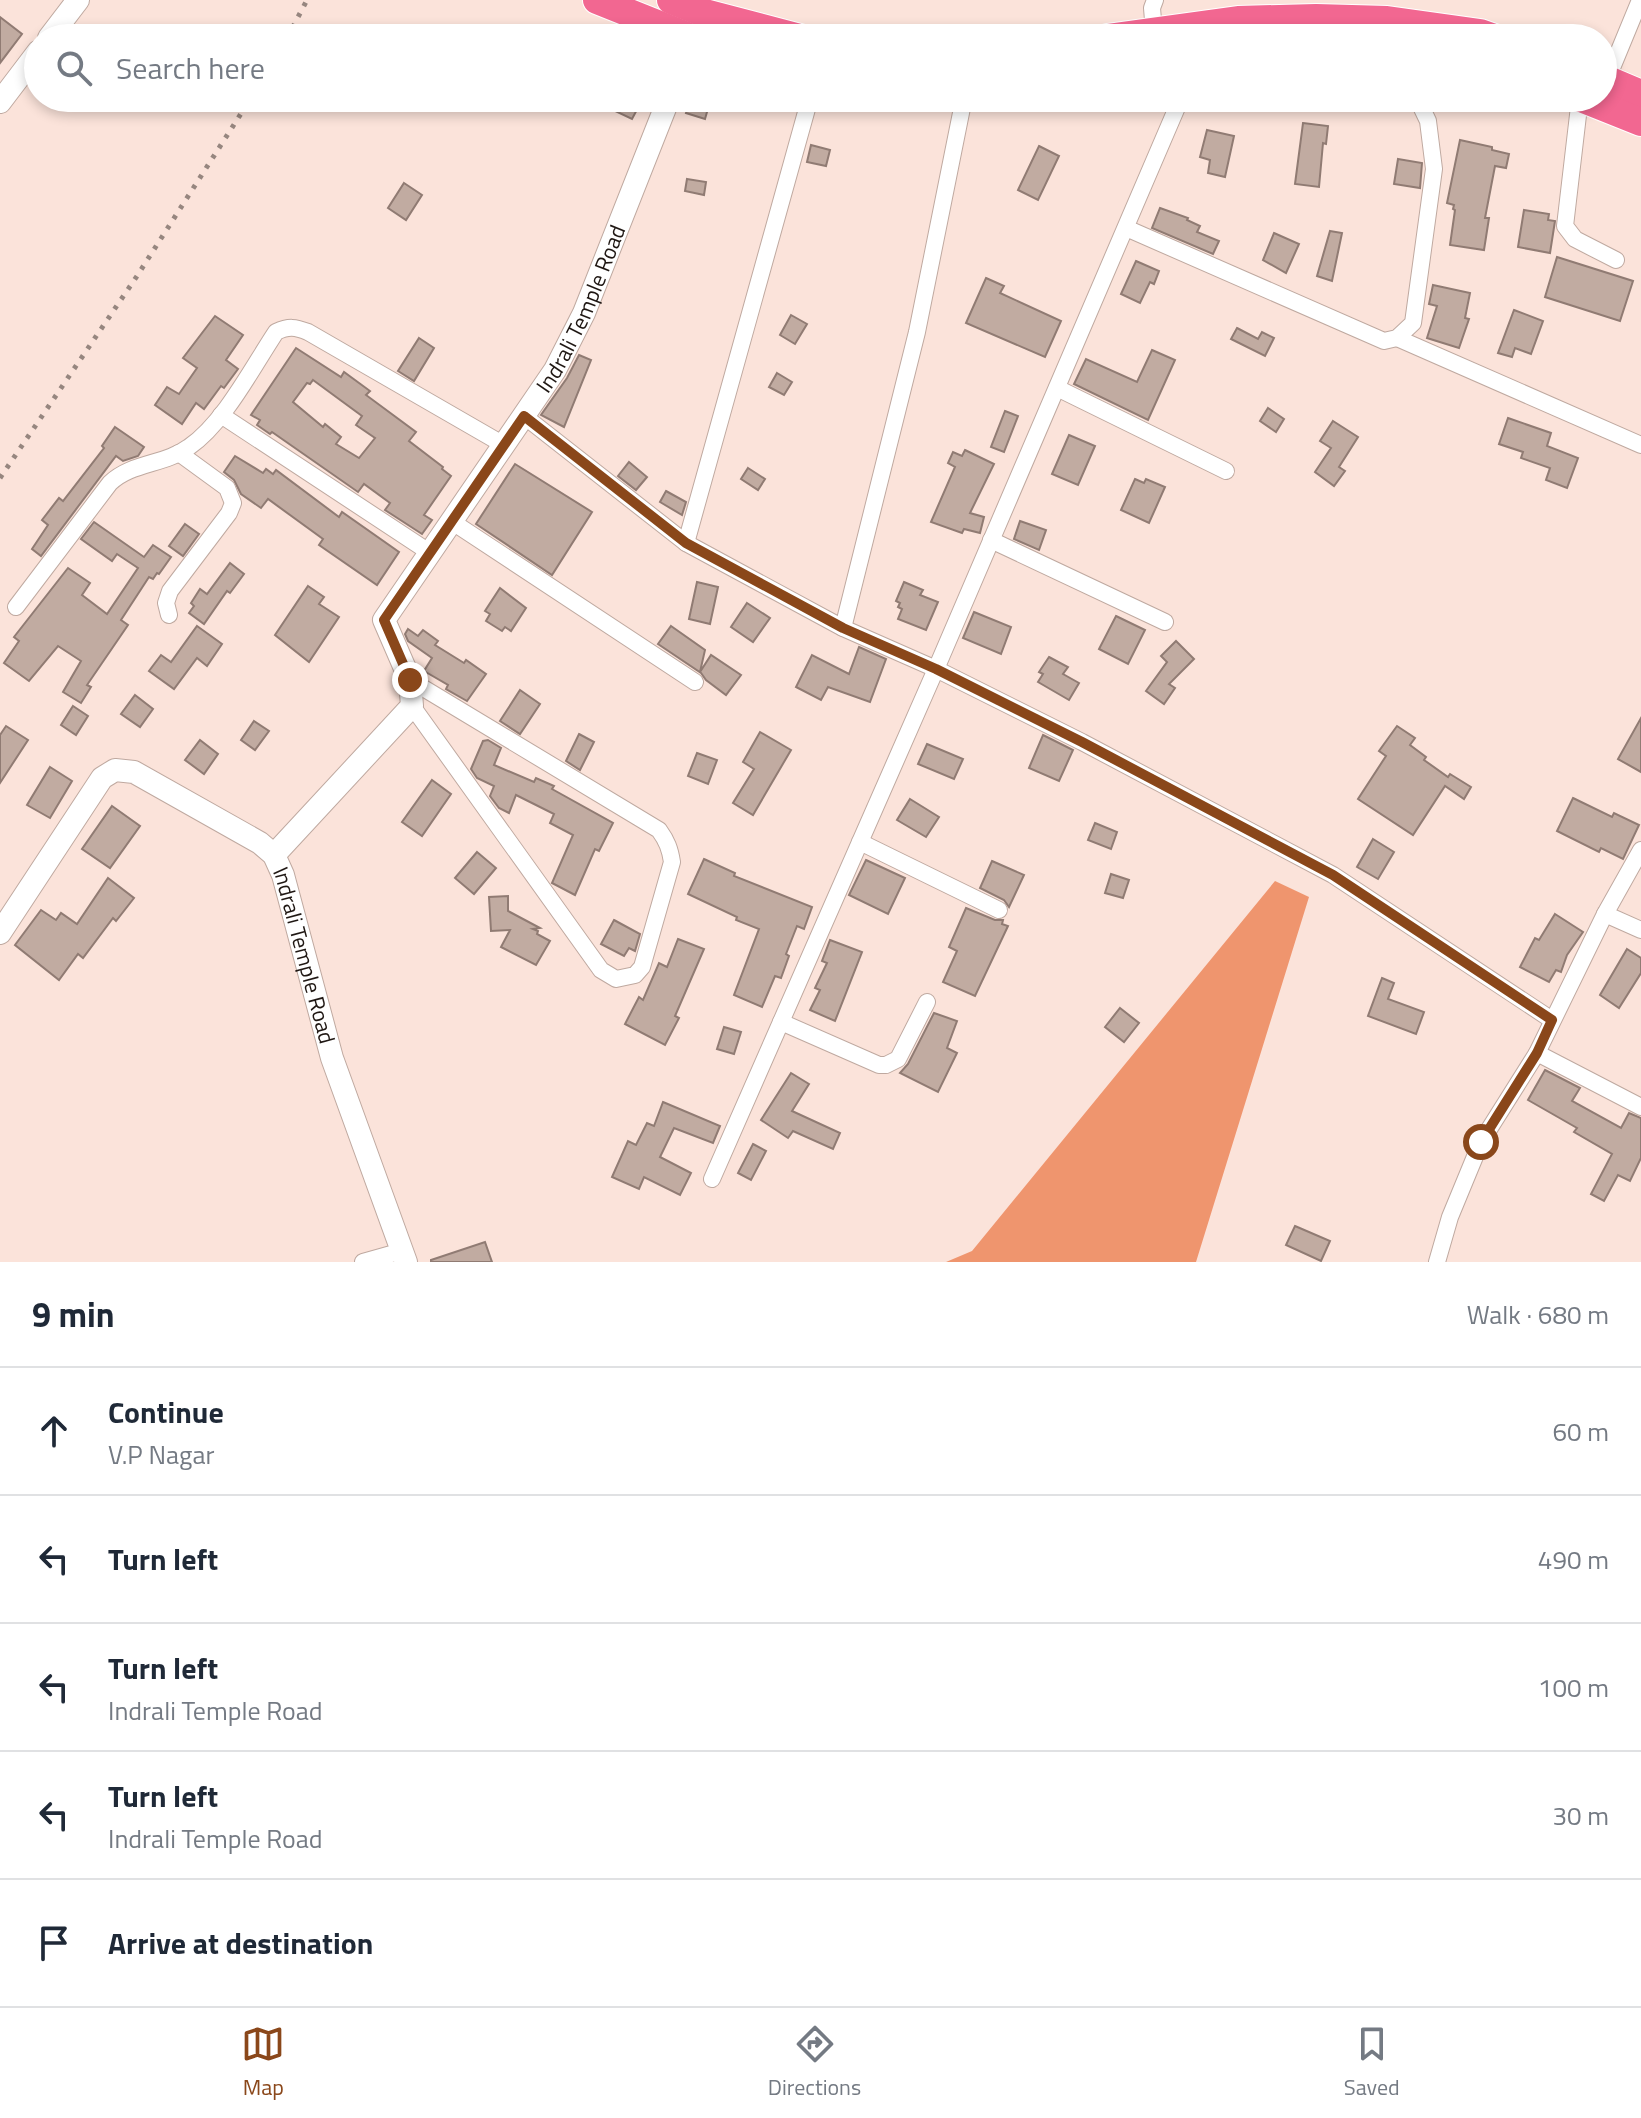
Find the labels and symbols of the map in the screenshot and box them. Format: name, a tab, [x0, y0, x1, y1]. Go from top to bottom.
street label: Indrali Temple Road	[527, 220, 634, 400]
route end	[392, 662, 428, 698]
street label: Indrali Temple Road	[264, 861, 344, 1047]
route start	[1463, 1124, 1499, 1160]

